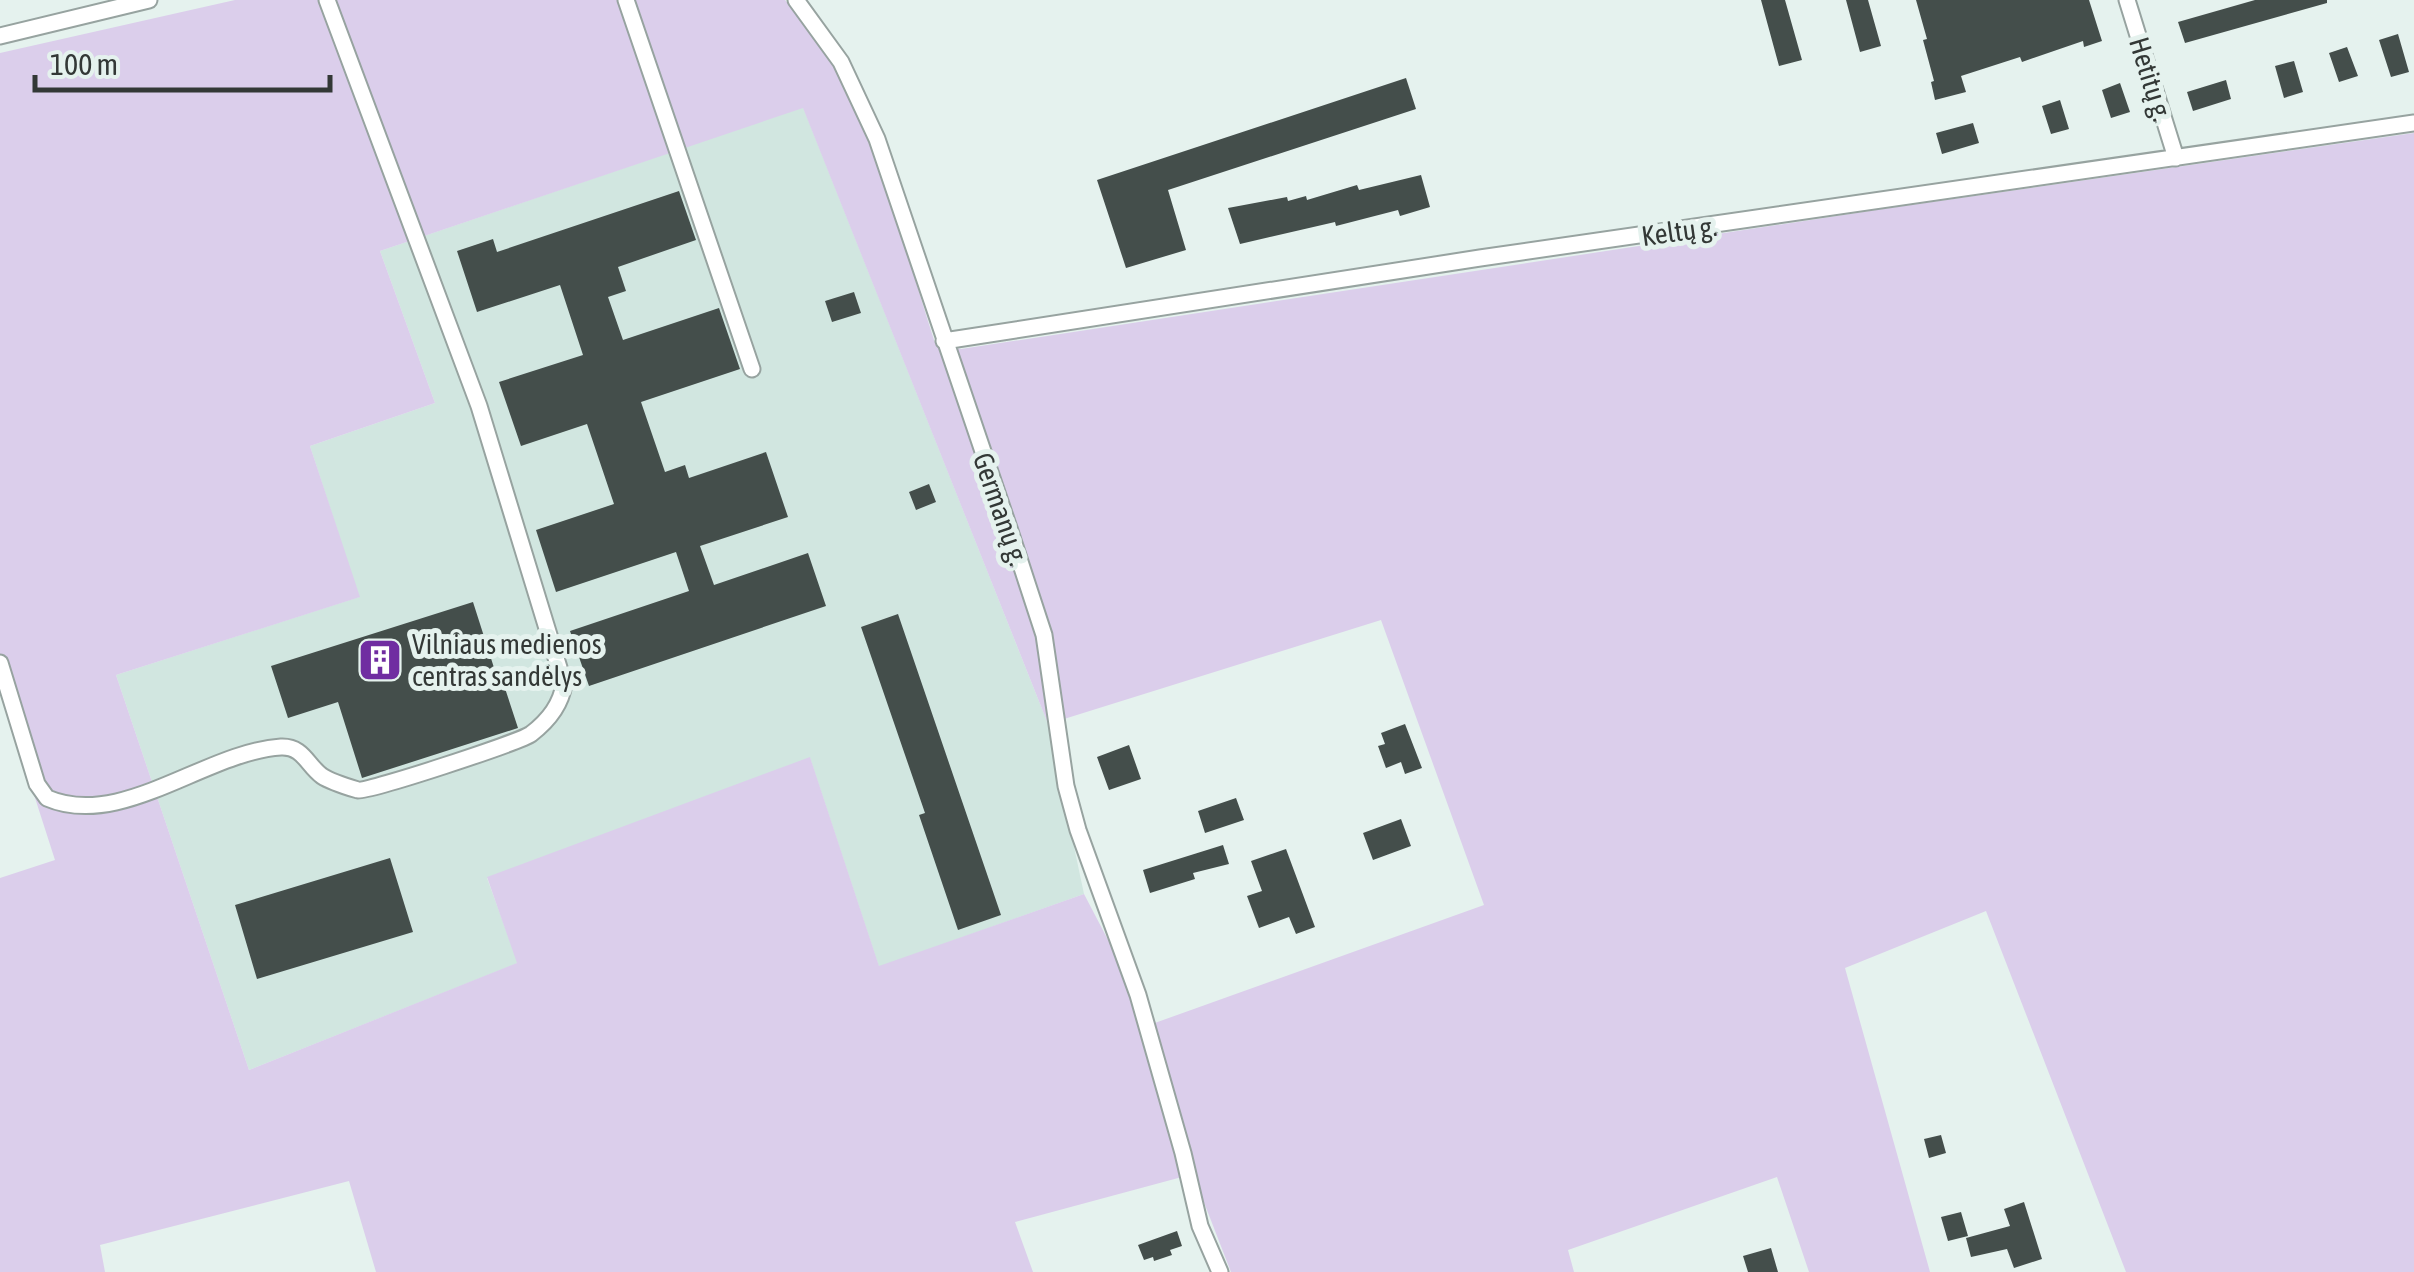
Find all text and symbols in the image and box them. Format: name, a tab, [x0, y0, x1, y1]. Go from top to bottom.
scale bar	[35, 30, 330, 92]
street label: Hetitų g.	[2123, 33, 2179, 125]
text: 100 m	[50, 47, 118, 81]
street label: Keltų g.	[1639, 210, 1719, 252]
street label: Germanų g.	[967, 448, 1035, 570]
place label: Vilniaus medienos centras sandėlys	[412, 628, 602, 692]
building icon: Vilniaus medienos centras sandėlys	[357, 637, 403, 683]

